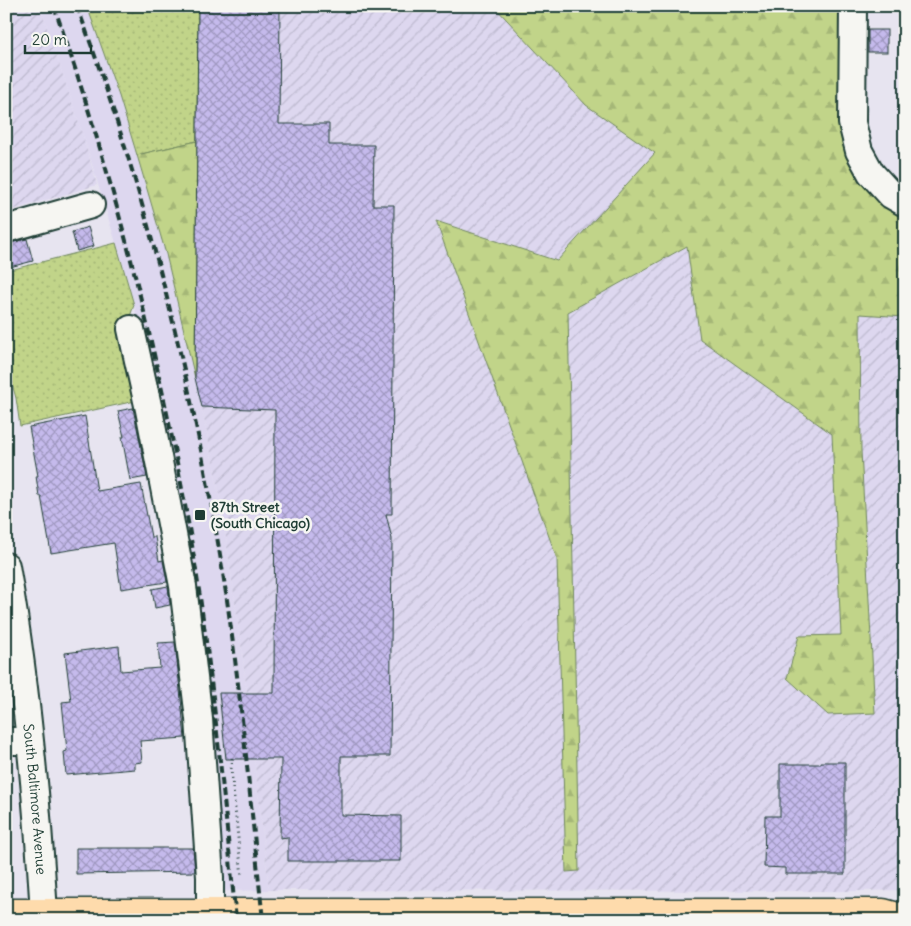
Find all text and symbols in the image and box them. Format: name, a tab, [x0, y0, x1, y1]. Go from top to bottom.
scale bar	[25, 22, 91, 54]
text: 20 m	[32, 30, 67, 49]
place label: 87th Street (South Chicago)	[211, 498, 310, 532]
marker: 87th Street (South Chicago)	[193, 508, 207, 522]
street label: South Baltimore Avenue	[19, 723, 51, 875]

